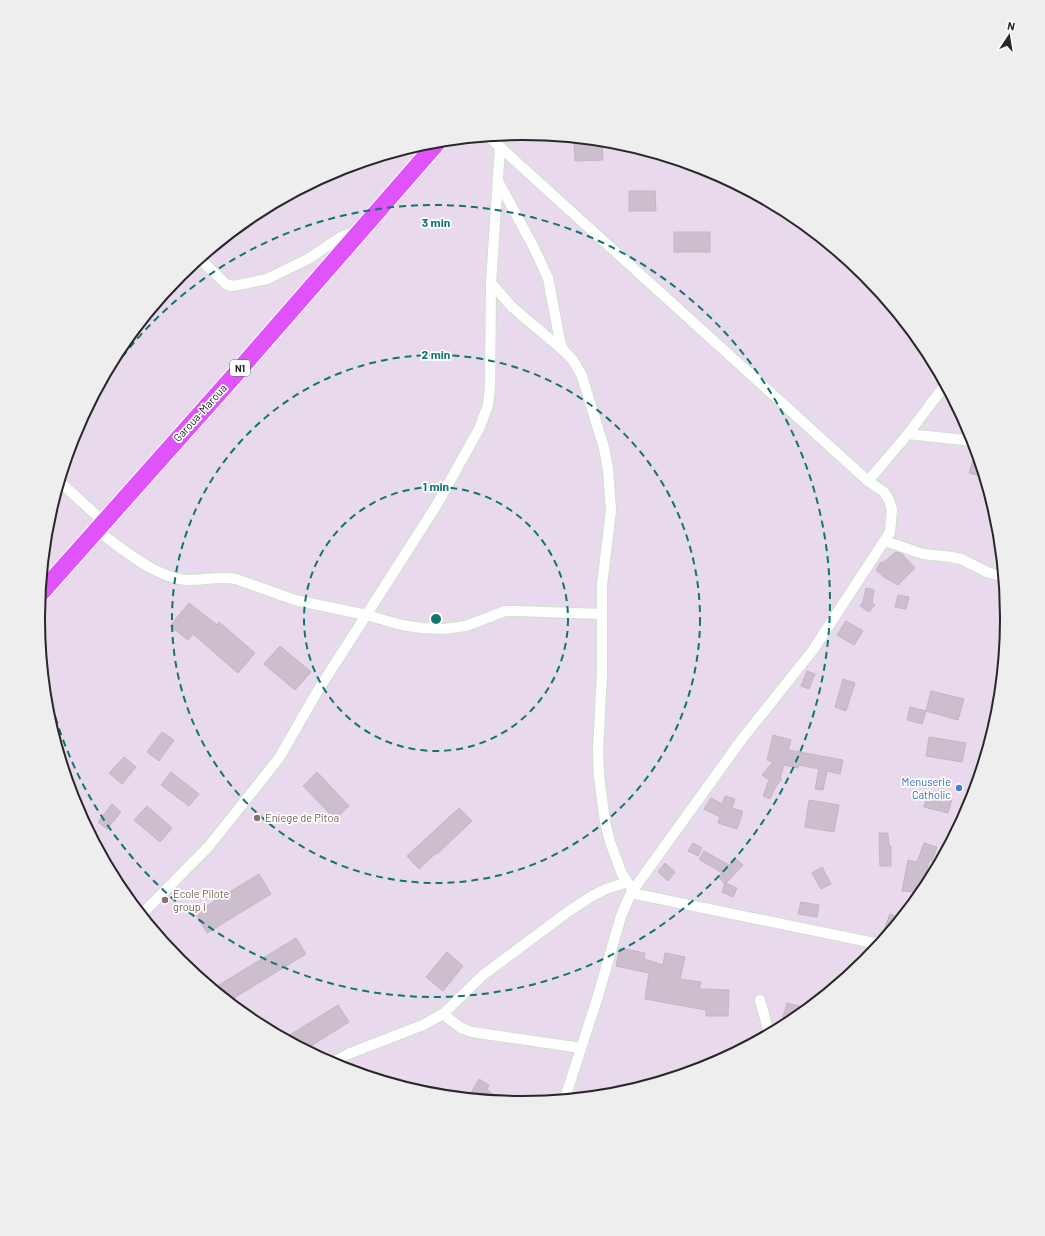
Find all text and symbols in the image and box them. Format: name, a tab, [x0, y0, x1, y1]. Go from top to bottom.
north arrow	[989, 16, 1029, 56]
text: N	[1006, 19, 1016, 33]
text: 3 min	[422, 215, 450, 229]
text: 2 min	[422, 347, 450, 361]
road number: N1	[230, 360, 250, 376]
street label: Garoua-Maroua	[170, 381, 229, 444]
text: 1 min	[423, 479, 449, 493]
centre of rings	[429, 612, 443, 626]
place label: Menuserie Catholic	[902, 775, 951, 801]
marker: Menuserie Catholic	[954, 783, 964, 793]
place label: Eniege de Pitoa	[265, 811, 339, 824]
marker: Eniege de Pitoa	[252, 813, 262, 823]
place label: Ecole Pilote group I	[173, 887, 230, 913]
marker: Ecole Pilote group I	[160, 895, 170, 905]

